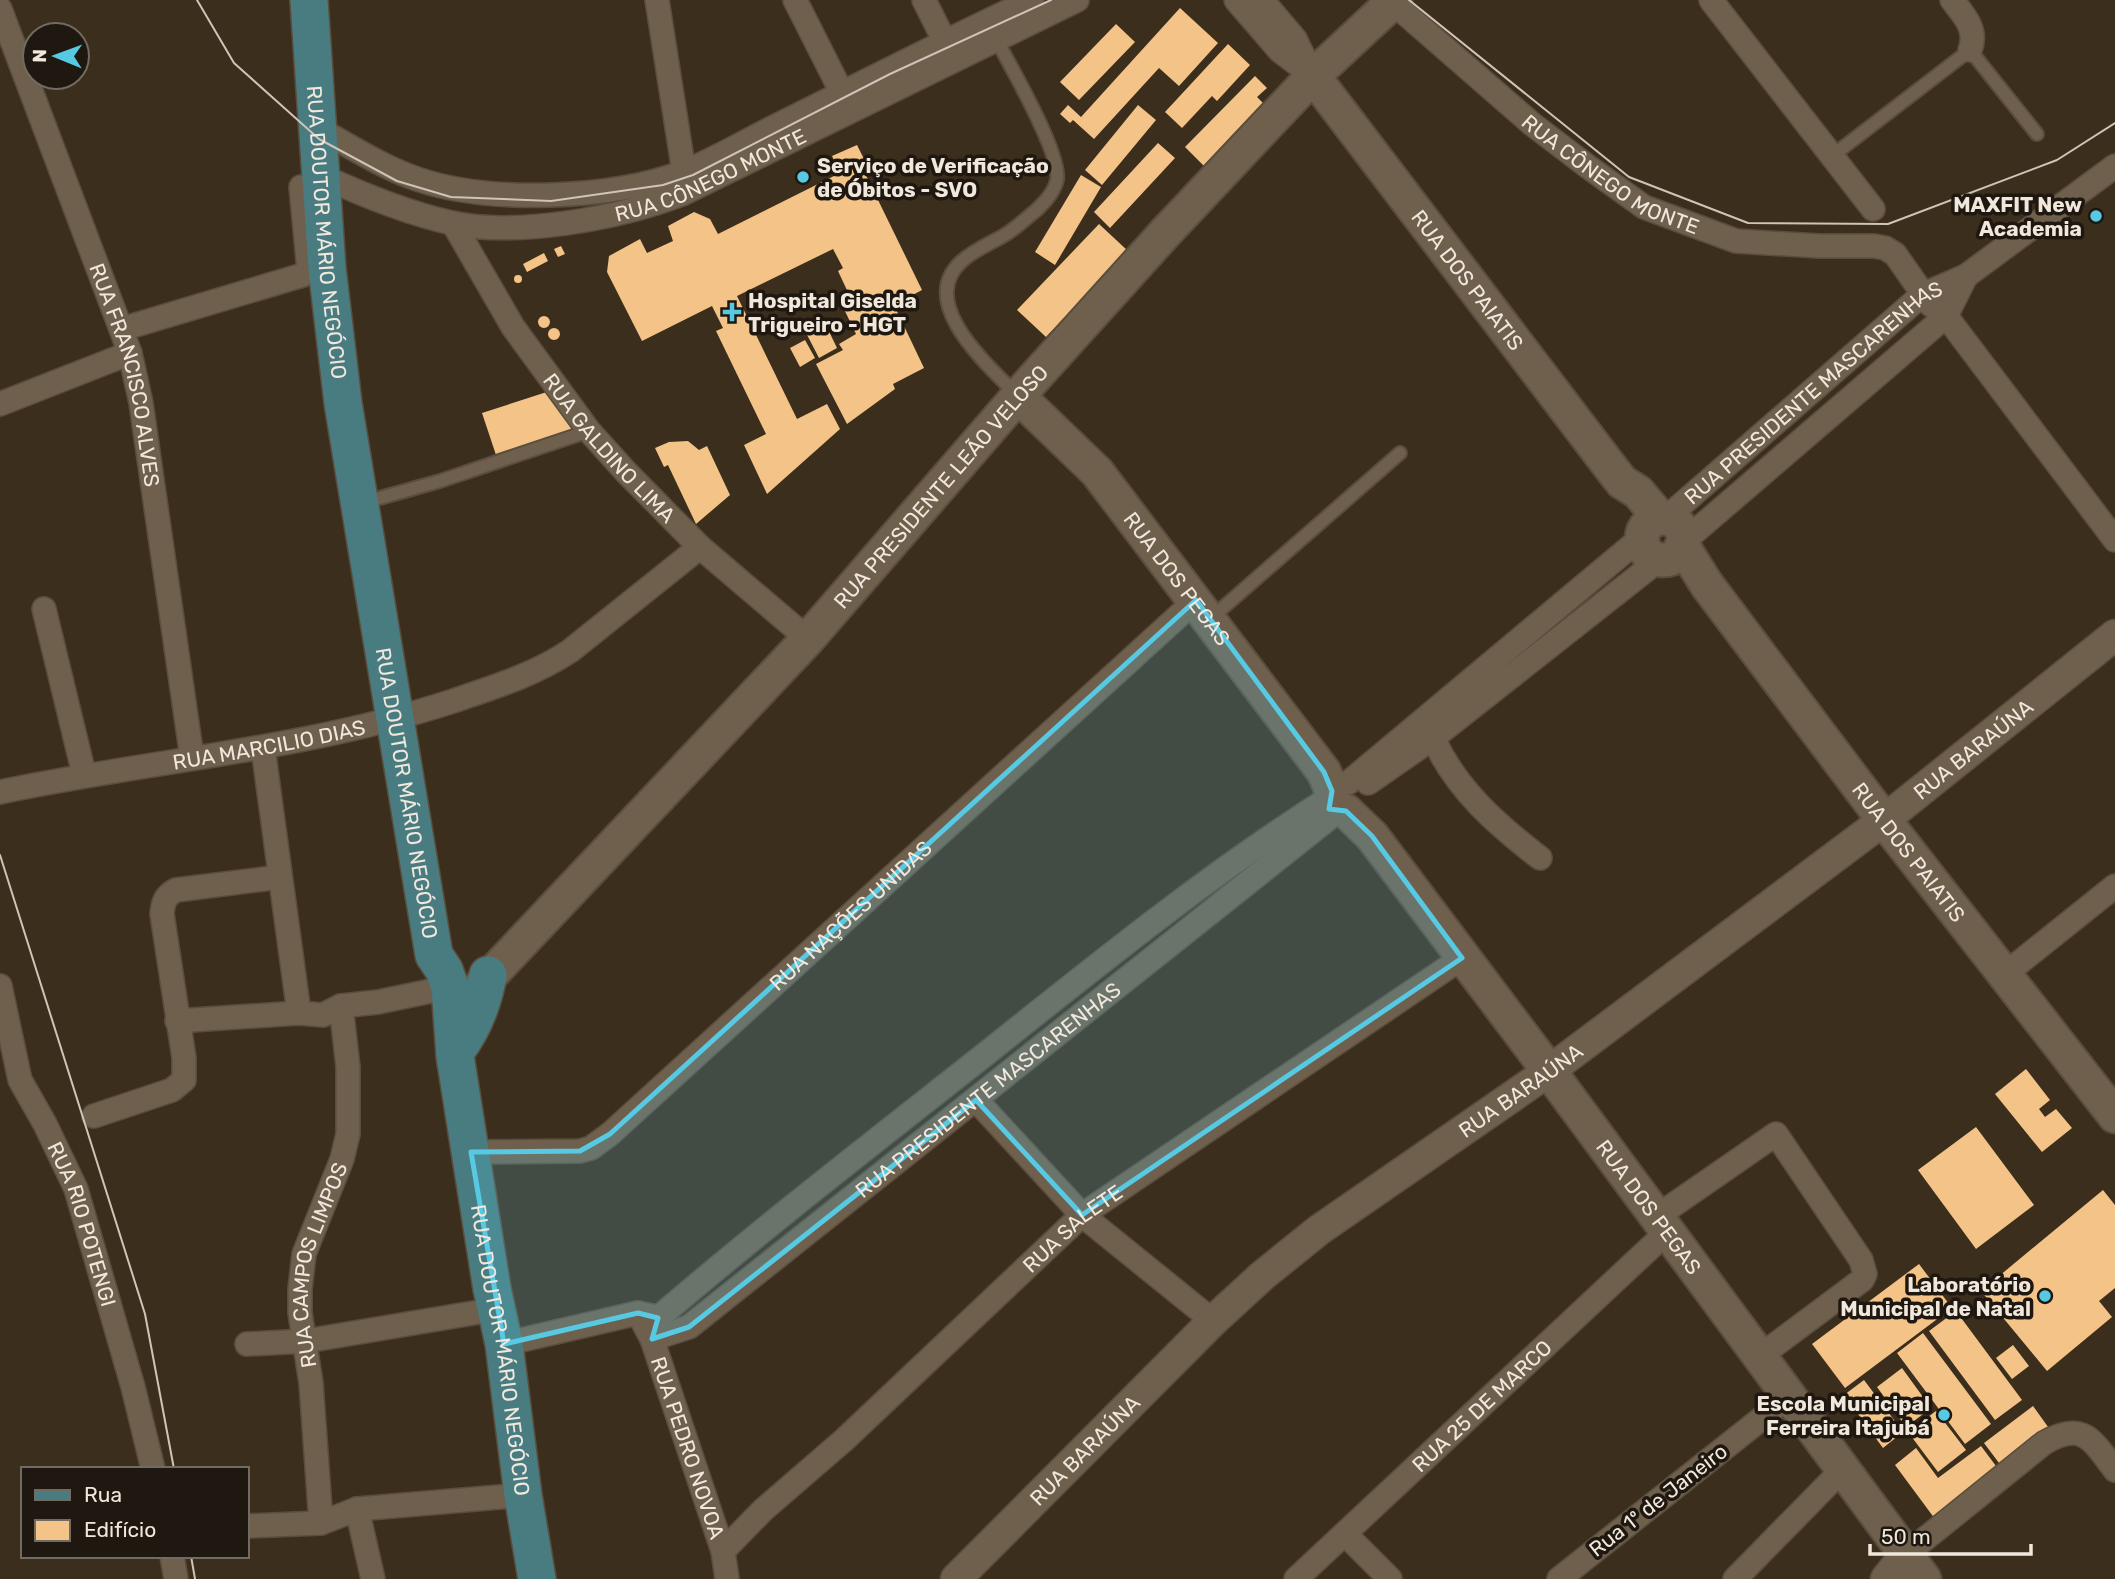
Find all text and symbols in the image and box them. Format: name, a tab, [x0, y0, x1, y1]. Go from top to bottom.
north arrow	[21, 21, 91, 91]
text: N	[28, 49, 51, 63]
street label: RUA DOUTOR MÁRIO NEGÓCIO	[302, 85, 353, 380]
street label: RUA CÔNEGO MONTE	[1517, 109, 1703, 239]
street label: RUA CÔNEGO MONTE	[612, 123, 810, 226]
place label: Serviço de Verificação de Óbitos - SVO	[817, 153, 1049, 202]
marker: Serviço de Verificação de Óbitos - SVO	[795, 169, 811, 185]
place label: MAXFIT New Academia	[1953, 192, 2082, 241]
street label: RUA DOS PAIATIS	[1407, 205, 1529, 355]
marker: MAXFIT New Academia	[2088, 208, 2104, 224]
street label: RUA FRANCISCO ALVES	[85, 260, 165, 488]
street label: RUA PRESIDENTE MASCARENHAS	[1679, 275, 1946, 509]
place label: Hospital Giselda Trigueiro - HGT	[748, 288, 917, 337]
marker: Hospital Giselda Trigueiro - HGT	[722, 302, 742, 322]
street label: RUA PRESIDENTE LEÃO VELOSO	[828, 359, 1053, 613]
street label: RUA GALDINO LIMA	[538, 368, 681, 527]
street label: RUA DOS PEGAS	[1119, 507, 1236, 650]
street label: RUA DOUTOR MÁRIO NEGÓCIO	[371, 646, 444, 941]
street label: RUA BARAÚNA	[1908, 693, 2038, 804]
street label: RUA MARCILIO DIAS	[171, 714, 367, 774]
street label: RUA DOS PAIATIS	[1847, 777, 1971, 927]
street label: RUA NAÇÕES UNIDAS	[764, 835, 937, 995]
street label: RUA PRESIDENTE MASCARENHAS	[850, 976, 1125, 1203]
street label: RUA BARAÚNA	[1453, 1038, 1587, 1142]
street label: RUA DOS PEGAS	[1591, 1135, 1707, 1279]
street label: RUA RIO POTENGI	[43, 1138, 122, 1309]
street label: RUA CAMPOS LIMPOS	[287, 1159, 352, 1370]
street label: RUA SALETE	[1017, 1179, 1127, 1277]
street label: RUA DOUTOR MÁRIO NEGÓCIO	[466, 1203, 535, 1497]
place label: Laboratório Municipal de Natal	[1840, 1272, 2031, 1321]
marker: Laboratório Municipal de Natal	[2037, 1288, 2053, 1304]
street label: RUA 25 DE MARCO	[1407, 1334, 1556, 1477]
street label: RUA PEDRO NOVOA	[646, 1353, 730, 1542]
street label: RUA BARAÚNA	[1024, 1390, 1145, 1511]
place label: Escola Municipal Ferreira Itajubá	[1756, 1391, 1930, 1440]
marker: Escola Municipal Ferreira Itajubá	[1936, 1407, 1952, 1423]
street label: Rua 1º de Janeiro	[1584, 1438, 1732, 1562]
legend	[21, 1467, 248, 1558]
text: Rua	[84, 1482, 122, 1507]
scale bar	[1870, 1512, 2031, 1556]
text: Edifício	[84, 1517, 156, 1542]
text: 50 m	[1881, 1524, 1931, 1549]

